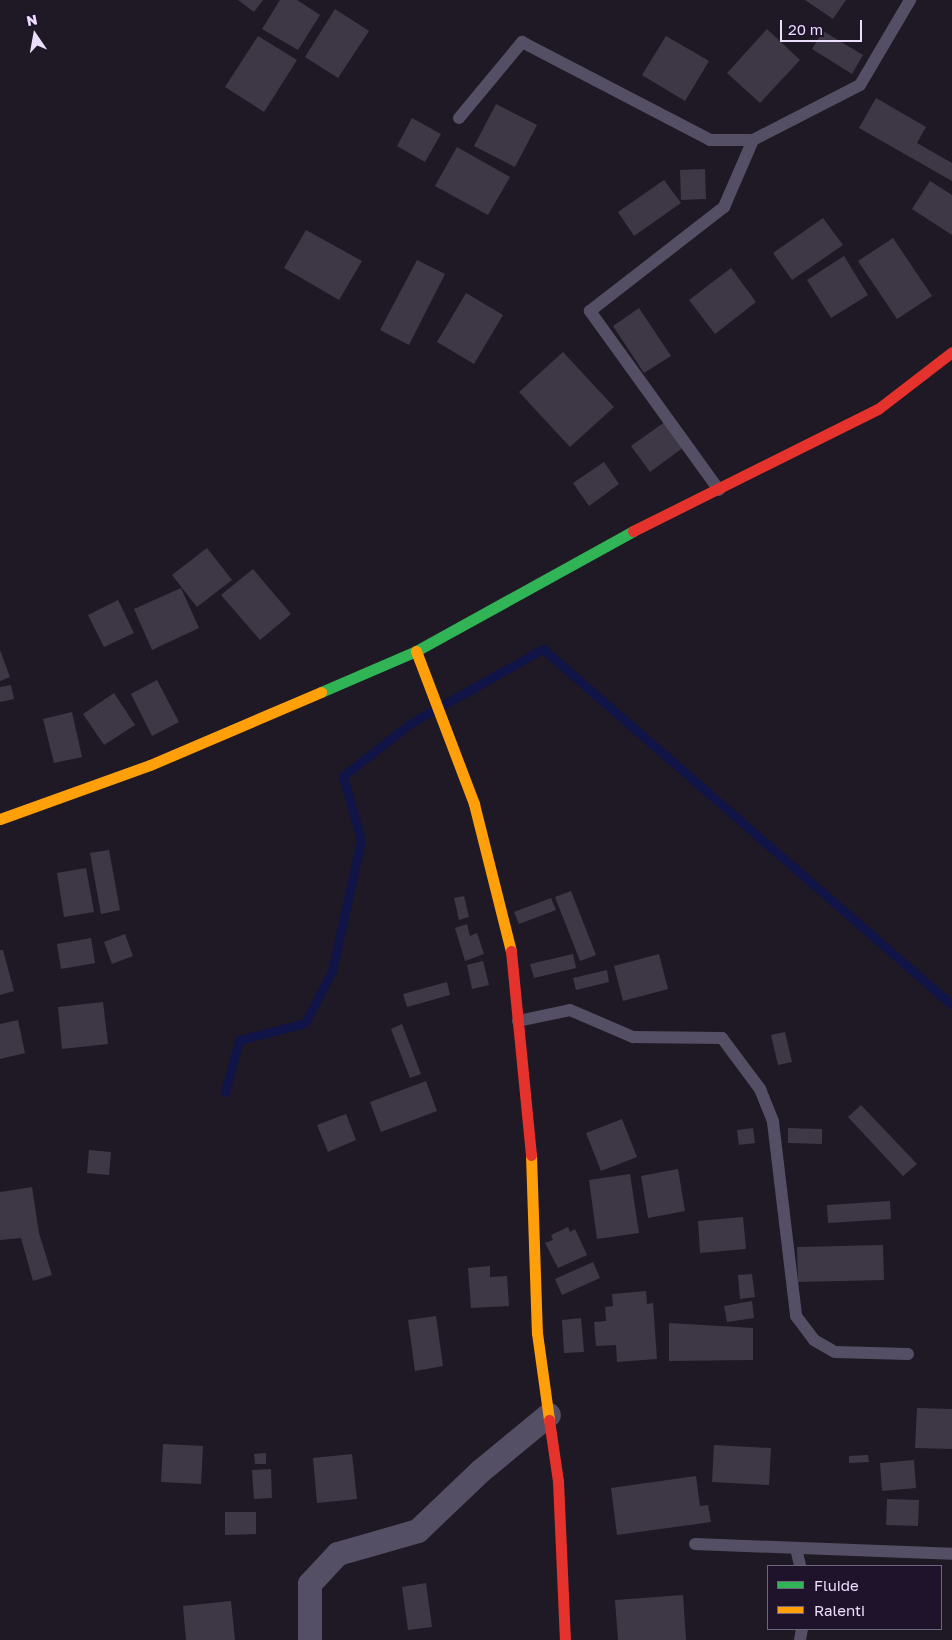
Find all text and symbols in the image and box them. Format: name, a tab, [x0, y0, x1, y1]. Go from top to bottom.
north arrow	[10, 10, 60, 60]
text: N	[25, 10, 39, 29]
scale bar	[782, 10, 864, 42]
text: 20 m	[788, 20, 823, 38]
legend	[767, 1565, 942, 1630]
text: Fluide	[814, 1576, 859, 1594]
text: Ralenti	[814, 1601, 865, 1619]

